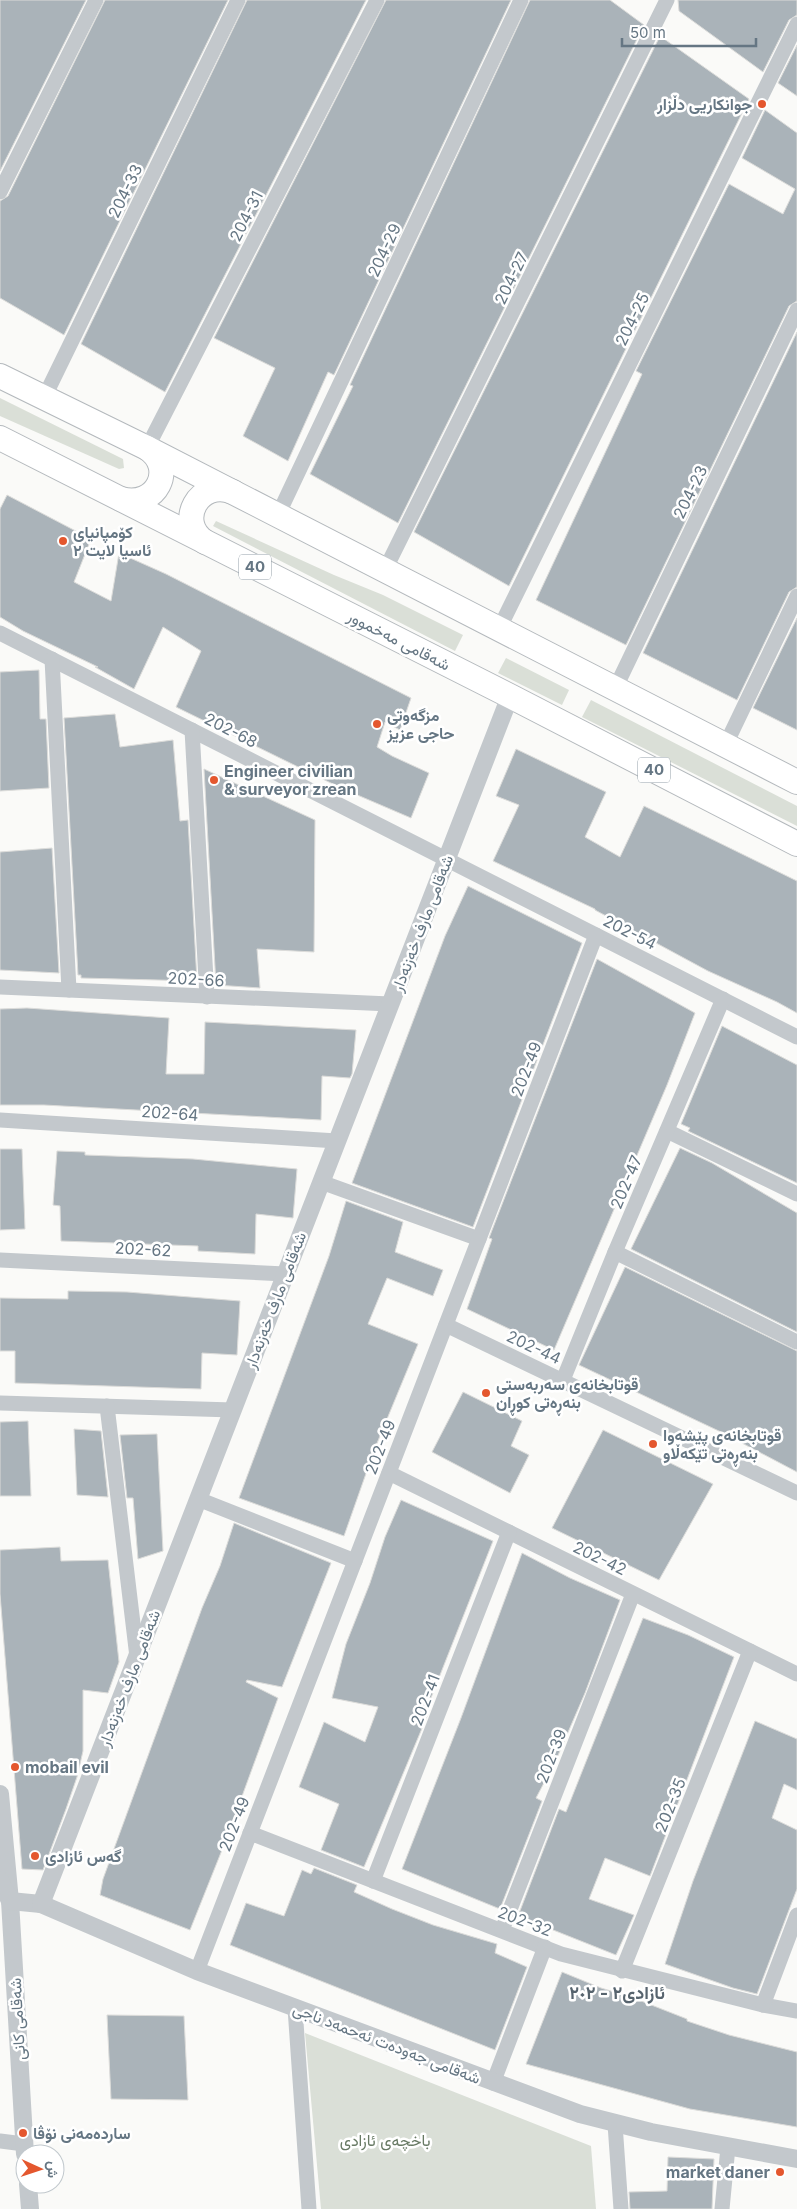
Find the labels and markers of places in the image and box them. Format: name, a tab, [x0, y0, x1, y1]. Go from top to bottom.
place label: جوانکاریی دڵزار	[656, 94, 752, 115]
marker: جوانکاریی دڵزار	[756, 98, 768, 110]
place label: کۆمپانیای ئاسیا لایت ٢	[73, 522, 151, 560]
marker: کۆمپانیای ئاسیا لایت ٢	[57, 535, 69, 547]
place label: مزگەوتی حاجی عزیز	[386, 705, 454, 744]
marker: مزگەوتی حاجی عزیز	[371, 718, 383, 730]
place label: Engineer civilian & surveyor zrean	[224, 761, 356, 799]
marker: Engineer civilian & surveyor zrean	[208, 774, 220, 786]
place label: قوتابخانەی سەربەستی بنەڕەتی کوڕان	[496, 1374, 638, 1416]
marker: قوتابخانەی سەربەستی بنەڕەتی کوڕان	[480, 1387, 492, 1399]
place label: قوتابخانەی پێشەوا بنەڕەتی تێکەڵاو	[663, 1425, 781, 1467]
marker: قوتابخانەی پێشەوا بنەڕەتی تێکەڵاو	[647, 1438, 659, 1450]
place label: mobail evil	[25, 1757, 109, 1777]
marker: mobail evil	[9, 1761, 21, 1773]
place label: گەس ئازادی	[45, 1846, 122, 1867]
marker: گەس ئازادی	[29, 1850, 41, 1862]
place label: ساردەمەنی نۆڤا	[33, 2123, 131, 2144]
marker: ساردەمەنی نۆڤا	[17, 2127, 29, 2139]
place label: market daner	[666, 2162, 770, 2182]
marker: market daner	[774, 2166, 786, 2178]

